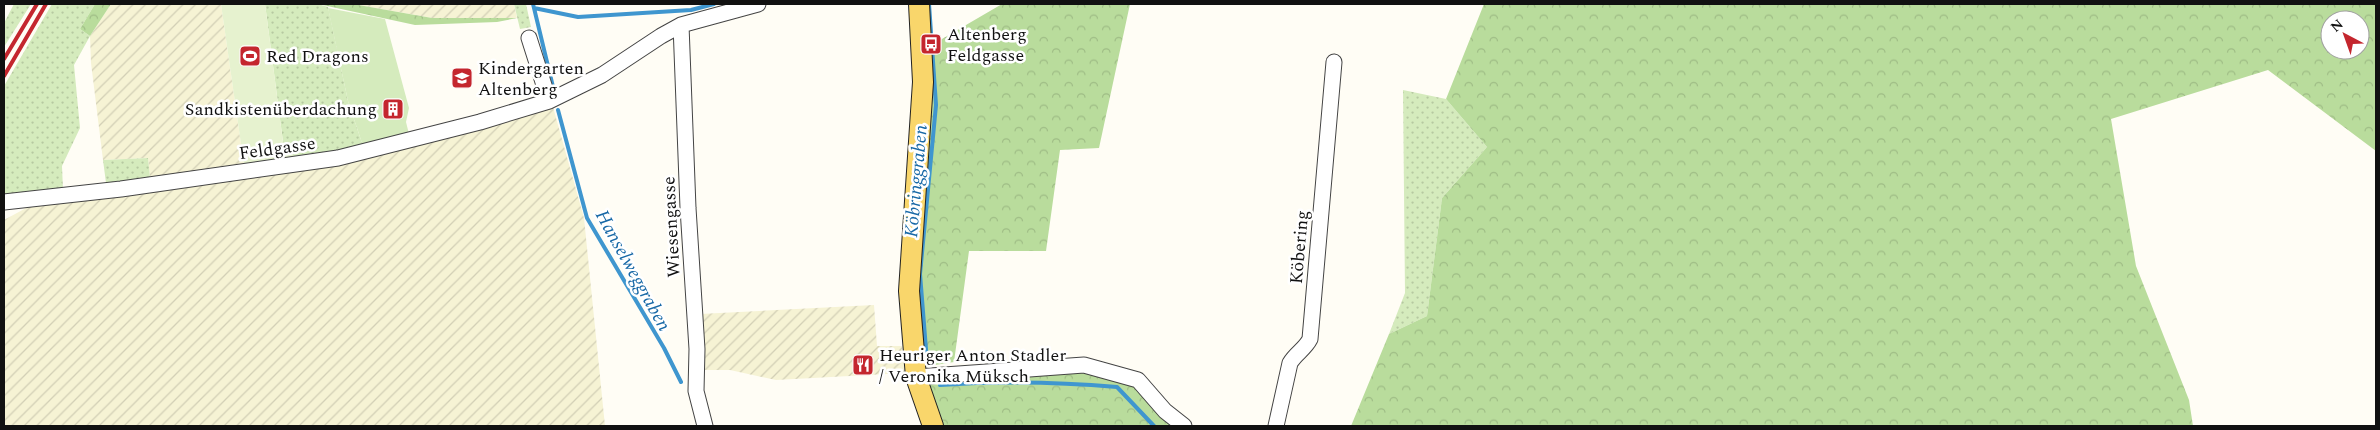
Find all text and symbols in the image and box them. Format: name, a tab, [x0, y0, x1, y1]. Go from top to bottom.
north arrow	[2320, 10, 2370, 60]
text: N	[2326, 14, 2348, 37]
place label: Altenberg Feldgasse	[947, 21, 1027, 69]
bus stop icon: Altenberg Feldgasse	[919, 32, 943, 56]
place label: Red Dragons	[266, 43, 369, 70]
sports icon: Red Dragons	[238, 44, 262, 68]
place label: Kindergarten Altenberg	[478, 55, 584, 103]
school or university icon: Kindergarten Altenberg	[450, 66, 474, 90]
place label: Sandkistenüberdachung	[185, 96, 377, 123]
building icon: Sandkistenüberdachung	[381, 97, 405, 121]
water label: Köbringgraben	[897, 123, 936, 239]
street label: Feldgasse	[237, 130, 317, 167]
street label: Wiesengasse	[655, 176, 688, 278]
water label: Hanselweggraben	[587, 205, 678, 337]
street label: Köbering	[1283, 209, 1316, 285]
place label: Heuriger Anton Stadler / Veronika Müksch	[879, 342, 1066, 390]
restaurant icon: Heuriger Anton Stadler / Veronika Müksch	[851, 353, 875, 377]

